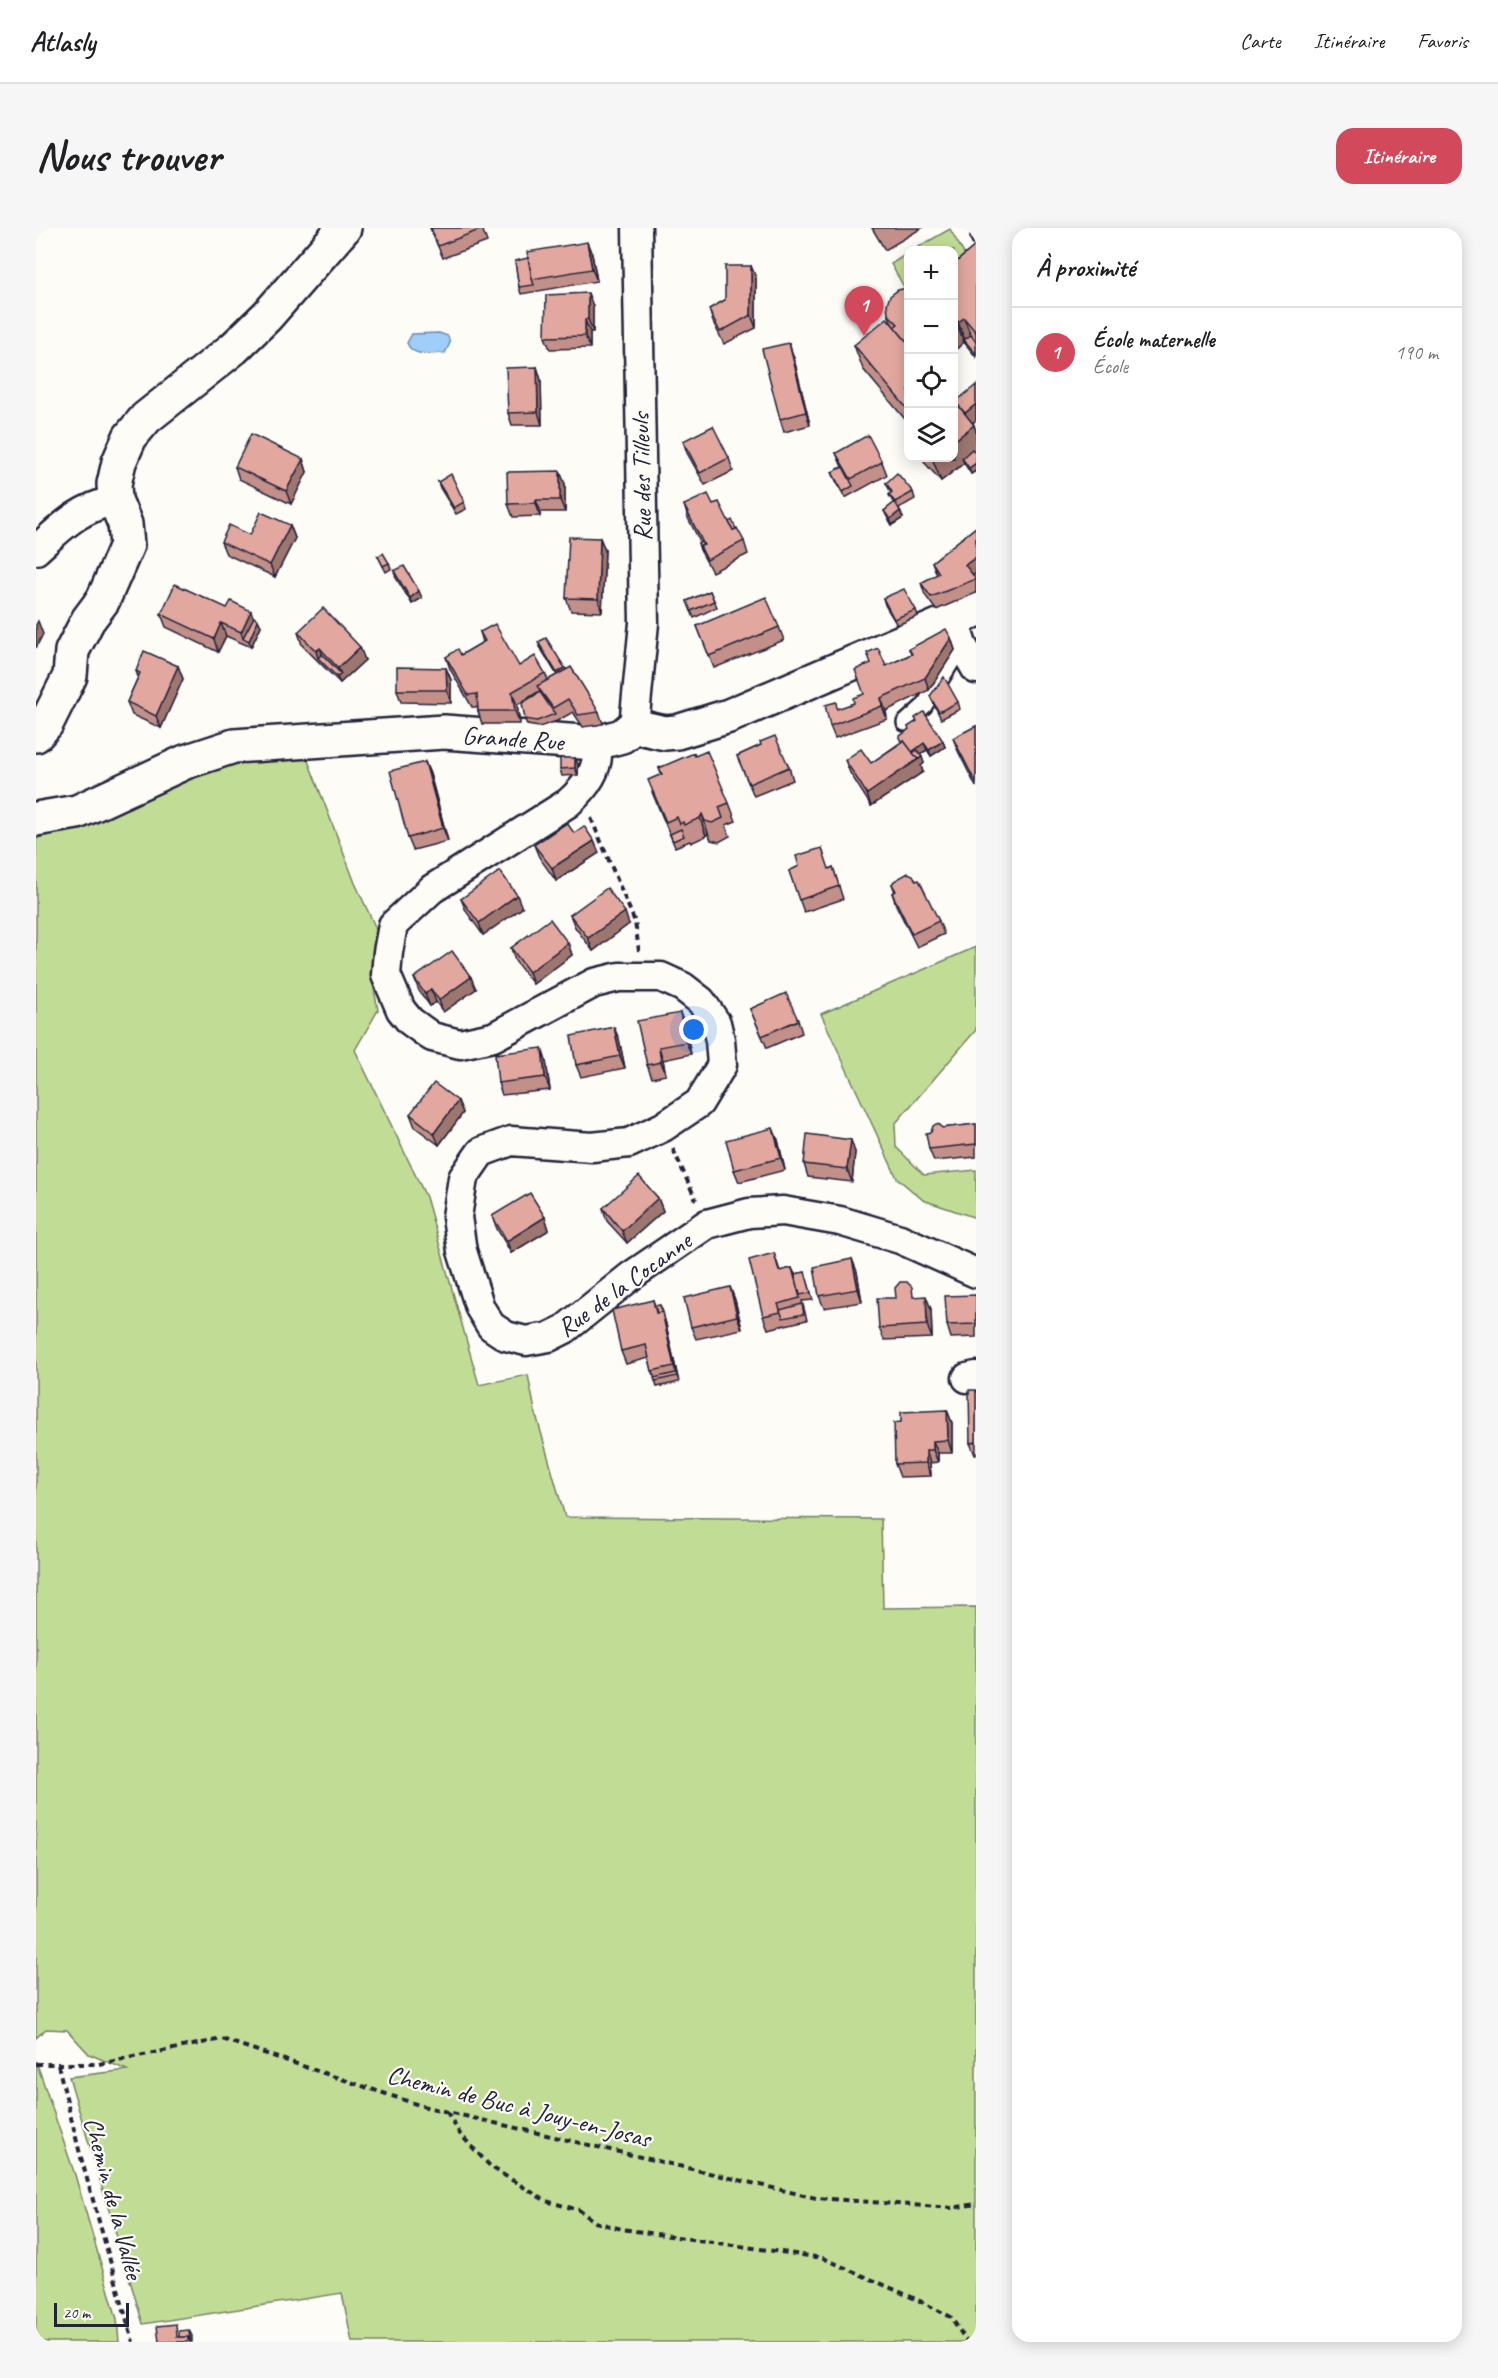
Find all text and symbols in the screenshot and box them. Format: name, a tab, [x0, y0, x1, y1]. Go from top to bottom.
text: Atlasly	[30, 24, 95, 59]
text: Carte	[1240, 28, 1281, 54]
text: Itinéraire	[1314, 28, 1384, 54]
text: Favoris	[1417, 28, 1468, 54]
button: Itinéraire	[1336, 128, 1462, 184]
text: Nous trouver	[36, 130, 220, 183]
map controls	[904, 246, 958, 462]
button: +	[904, 246, 958, 300]
text: À proximité	[1036, 251, 1135, 284]
pin: 1	[844, 286, 884, 336]
button: −	[904, 300, 958, 354]
text: École maternelle	[1093, 326, 1215, 354]
text: 1	[1051, 340, 1060, 365]
text: 190 m	[1395, 340, 1438, 365]
button: locate	[904, 354, 958, 408]
text: École	[1093, 354, 1128, 379]
button: layers	[904, 408, 958, 462]
street label: Rue des Tilleuls	[624, 410, 659, 541]
street label: Grande Rue	[461, 719, 567, 759]
your location	[679, 1015, 708, 1044]
street label: Rue de la Cocanne	[551, 1223, 700, 1344]
street label: Chemin de Buc à Jouy-en-Josas	[384, 2058, 656, 2156]
street label: Chemin de la Vallée	[76, 2114, 152, 2285]
scale bar	[54, 2300, 129, 2328]
text: 20 m	[63, 2303, 90, 2323]

